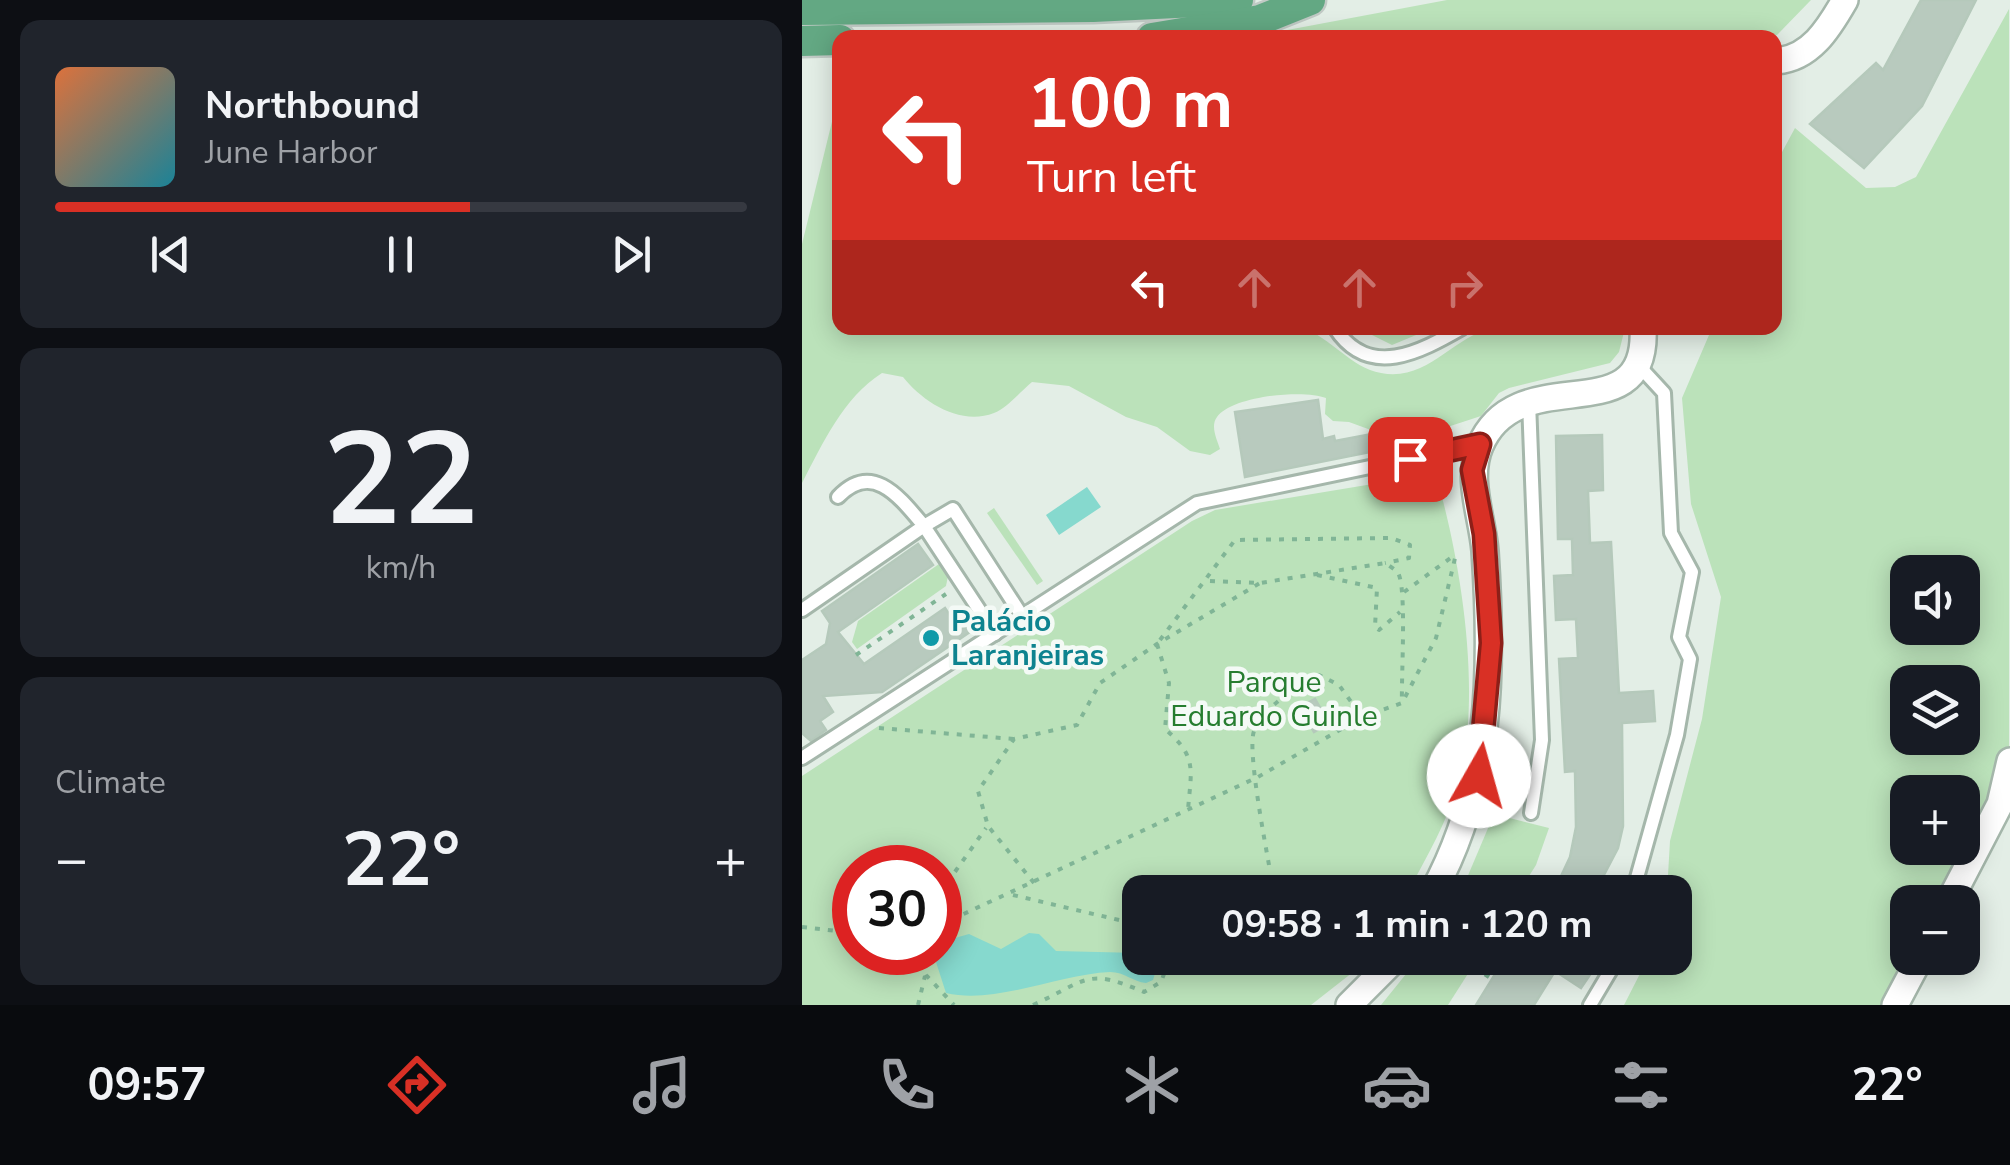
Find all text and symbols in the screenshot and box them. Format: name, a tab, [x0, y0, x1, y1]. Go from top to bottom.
text: 100 m	[1027, 56, 1233, 152]
icon: left	[862, 70, 992, 200]
text: Northbound	[205, 80, 420, 131]
text: June Harbor	[205, 131, 377, 174]
text: Turn left	[1027, 147, 1196, 208]
icon: previous	[143, 227, 198, 282]
icon: pause	[373, 227, 428, 282]
icon: next	[604, 227, 659, 282]
icon: left	[1122, 260, 1177, 315]
icon: ahead	[1227, 260, 1282, 315]
icon: ahead	[1332, 260, 1387, 315]
icon: right	[1437, 260, 1492, 315]
text: 22	[323, 392, 479, 569]
pin	[1368, 417, 1453, 502]
icon: arrive	[1383, 432, 1438, 487]
text: km/h	[366, 546, 436, 589]
map controls	[1890, 555, 1980, 975]
button: sound	[1890, 555, 1980, 645]
place label: Palácio Laranjeiras	[951, 601, 1104, 676]
marker: Palácio Laranjeiras	[920, 627, 942, 649]
park label: Parque Eduardo Guinle	[1170, 662, 1378, 737]
button: layers	[1890, 665, 1980, 755]
position arrow	[1427, 724, 1531, 828]
text: Climate	[55, 761, 166, 804]
button: +	[1890, 775, 1980, 865]
text: 22°	[342, 809, 460, 911]
text: −	[55, 822, 88, 897]
text: +	[714, 822, 747, 897]
speed limit sign: 30	[832, 845, 962, 975]
button: −	[1890, 885, 1980, 975]
text: 09:58 · 1 min · 120 m	[1222, 899, 1592, 950]
icon: directions	[382, 1050, 452, 1120]
icon: music	[627, 1050, 697, 1120]
icon: phone	[872, 1050, 942, 1120]
icon: climate	[1117, 1050, 1187, 1120]
icon: car	[1362, 1050, 1432, 1120]
icon: filters	[1606, 1050, 1676, 1120]
text: 09:57	[87, 1055, 207, 1116]
text: 22°	[1851, 1055, 1923, 1116]

